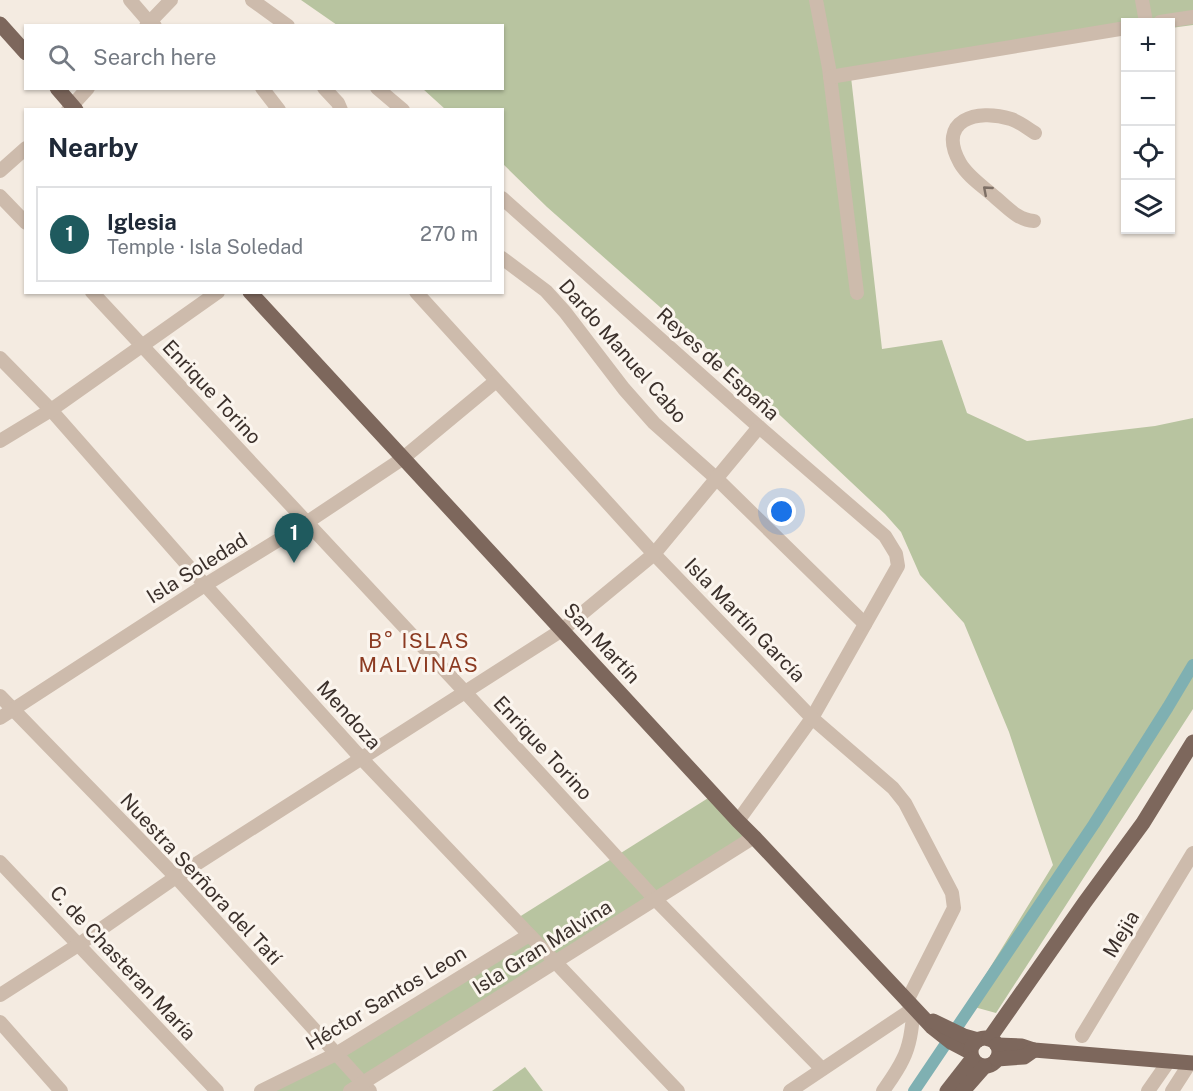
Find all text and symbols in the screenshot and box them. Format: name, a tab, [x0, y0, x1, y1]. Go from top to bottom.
map controls	[1121, 18, 1175, 234]
button: +	[1121, 18, 1175, 72]
search box	[24, 24, 504, 90]
icon: search	[45, 41, 78, 74]
text: Search here	[93, 44, 217, 70]
button: −	[1121, 72, 1175, 126]
button: locate	[1121, 126, 1175, 180]
text: Nearby	[48, 132, 138, 163]
button: layers	[1121, 180, 1175, 234]
one-way arrow	[983, 186, 993, 197]
text: Iglesia	[107, 209, 177, 235]
text: 1	[65, 222, 74, 246]
text: 270 m	[420, 222, 478, 246]
text: Temple · Isla Soledad	[107, 235, 303, 259]
street label: Dardo Manuel Cabo	[554, 274, 692, 428]
street label: Reyes de España	[652, 303, 784, 425]
street label: Enrique Torino	[158, 335, 266, 449]
your location	[767, 497, 796, 526]
pin: 1	[274, 514, 314, 563]
street label: Isla Soledad	[142, 528, 252, 608]
street label: Isla Martín García	[680, 553, 810, 687]
street label: San Martín	[559, 598, 645, 688]
district label: B° ISLAS MALVINAS	[359, 628, 479, 677]
street label: Mendoza	[312, 676, 386, 754]
street label: Enrique Torino	[489, 691, 597, 805]
street label: Nuestra Serñora del Tatí	[115, 788, 288, 971]
street label: C. de Chasteran María	[45, 881, 201, 1045]
street label: Isla Gran Malvina	[468, 895, 616, 999]
street label: Mejia	[1098, 906, 1144, 962]
street label: Héctor Santos Leon	[301, 941, 471, 1055]

